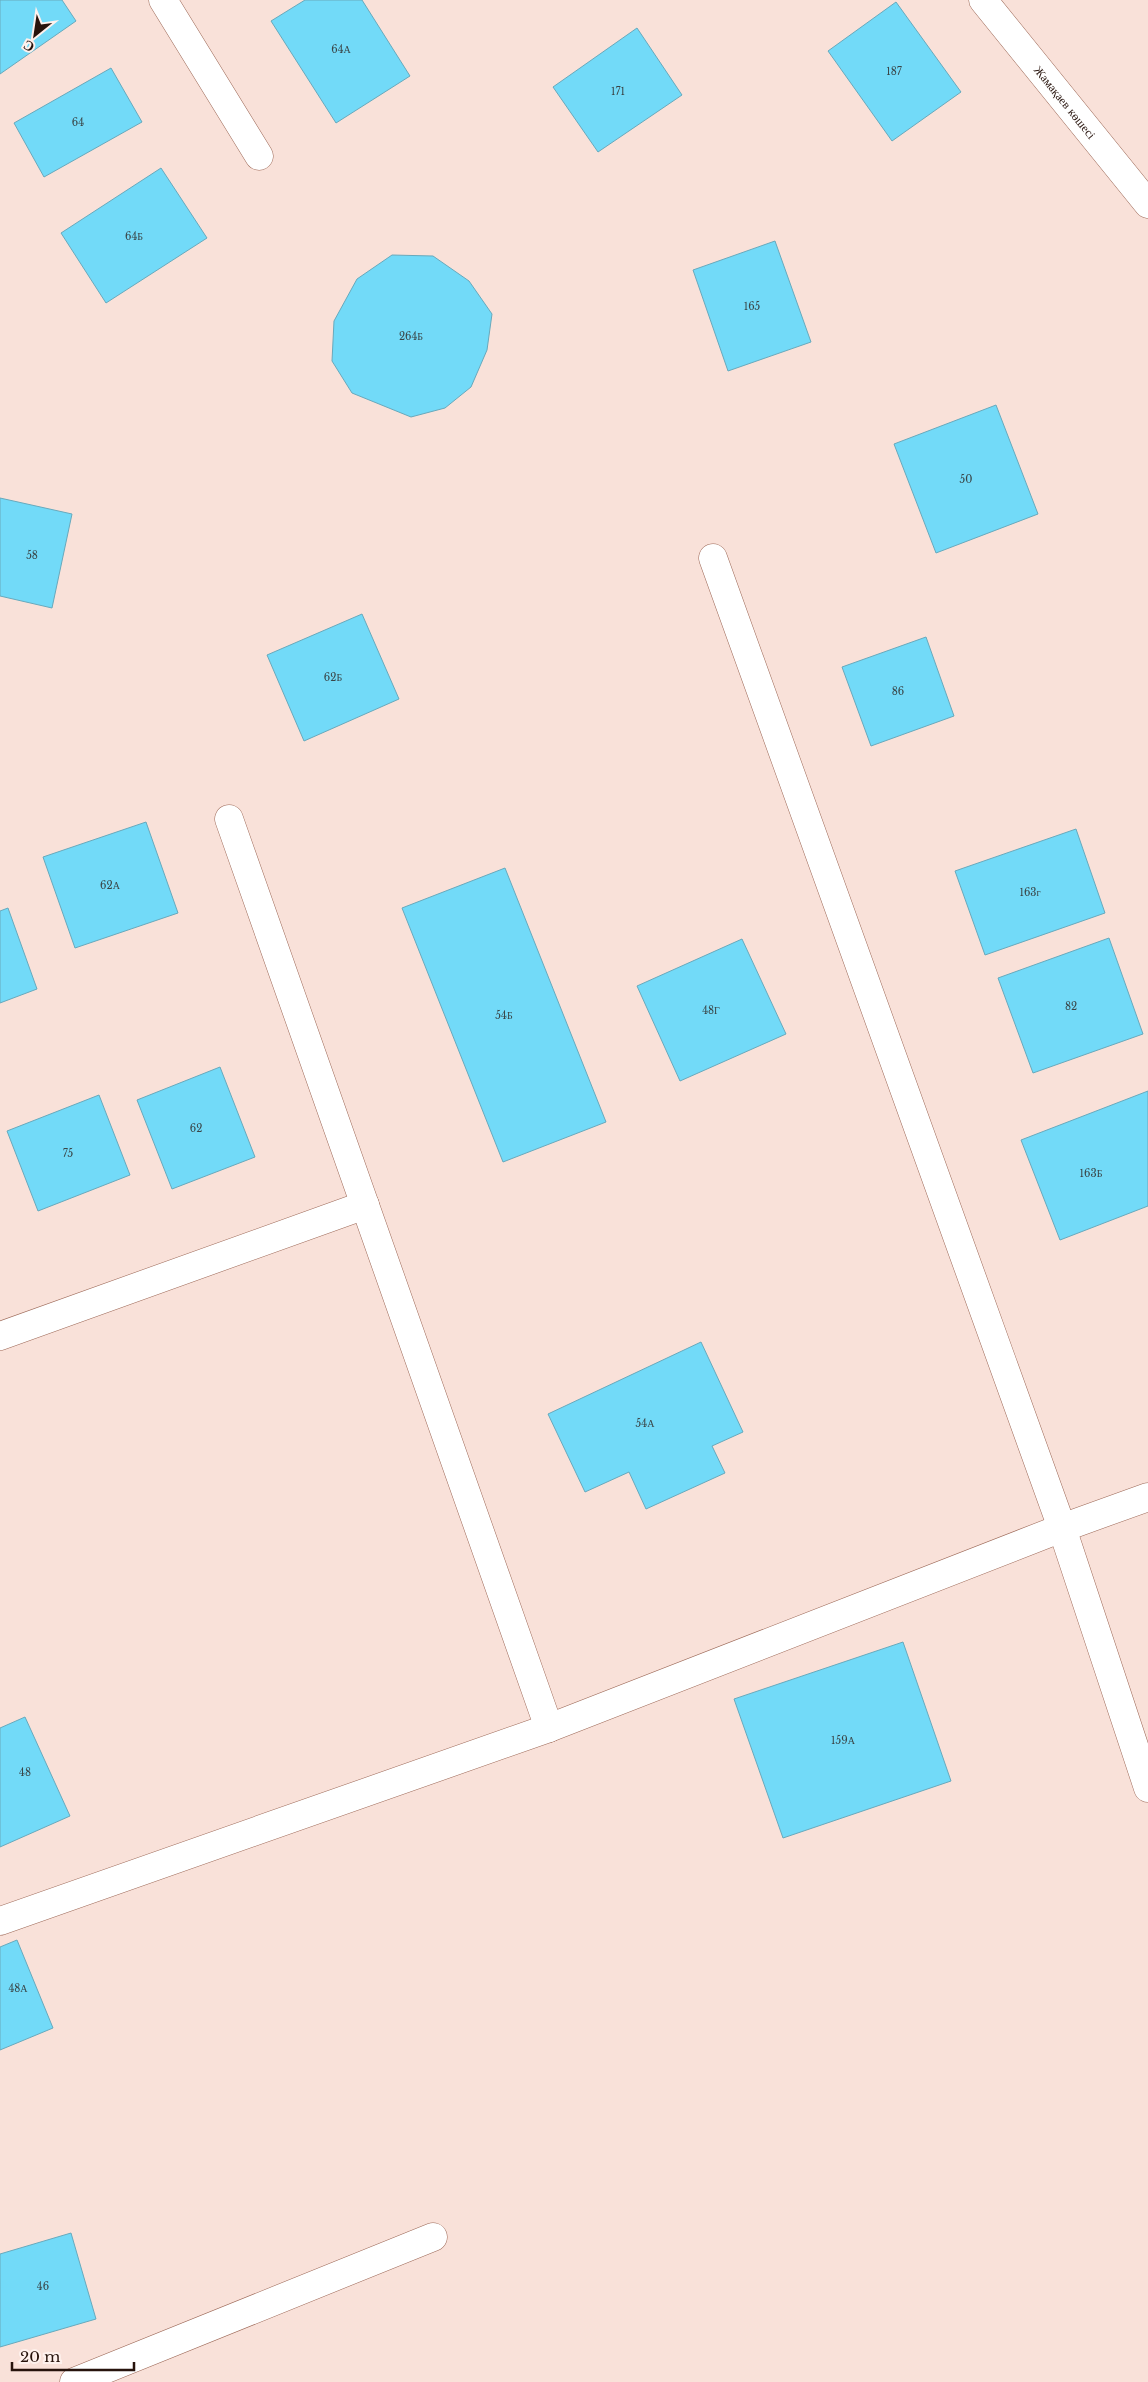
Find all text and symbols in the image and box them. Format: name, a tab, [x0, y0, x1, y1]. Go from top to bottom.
north arrow	[10, 10, 60, 60]
text: С	[20, 36, 37, 57]
house number: 64А	[331, 43, 352, 56]
street label: Жамақаев көшесі	[1031, 62, 1100, 142]
house number: 187	[886, 65, 903, 78]
house number: 171	[611, 85, 625, 98]
house number: 64	[72, 116, 84, 129]
house number: 64Б	[125, 230, 143, 243]
house number: 165	[744, 300, 761, 313]
house number: 264Б	[399, 330, 423, 343]
house number: 50	[960, 473, 972, 486]
house number: 58	[26, 549, 38, 562]
house number: 62Б	[324, 671, 342, 684]
house number: 86	[892, 685, 904, 698]
house number: 62А	[100, 879, 121, 892]
house number: 163г	[1019, 886, 1041, 899]
house number: 82	[1065, 1000, 1077, 1013]
house number: 48Г	[702, 1004, 720, 1017]
house number: 54Б	[495, 1009, 513, 1022]
house number: 62	[190, 1122, 202, 1135]
house number: 75	[63, 1147, 74, 1160]
house number: 163Б	[1080, 1167, 1103, 1180]
house number: 54А	[636, 1417, 655, 1430]
house number: 159А	[831, 1734, 856, 1747]
house number: 48	[19, 1766, 31, 1779]
house number: 48А	[8, 1982, 28, 1995]
house number: 46	[37, 2280, 49, 2293]
scale bar	[12, 2340, 135, 2372]
text: 20 m	[20, 2347, 60, 2366]

